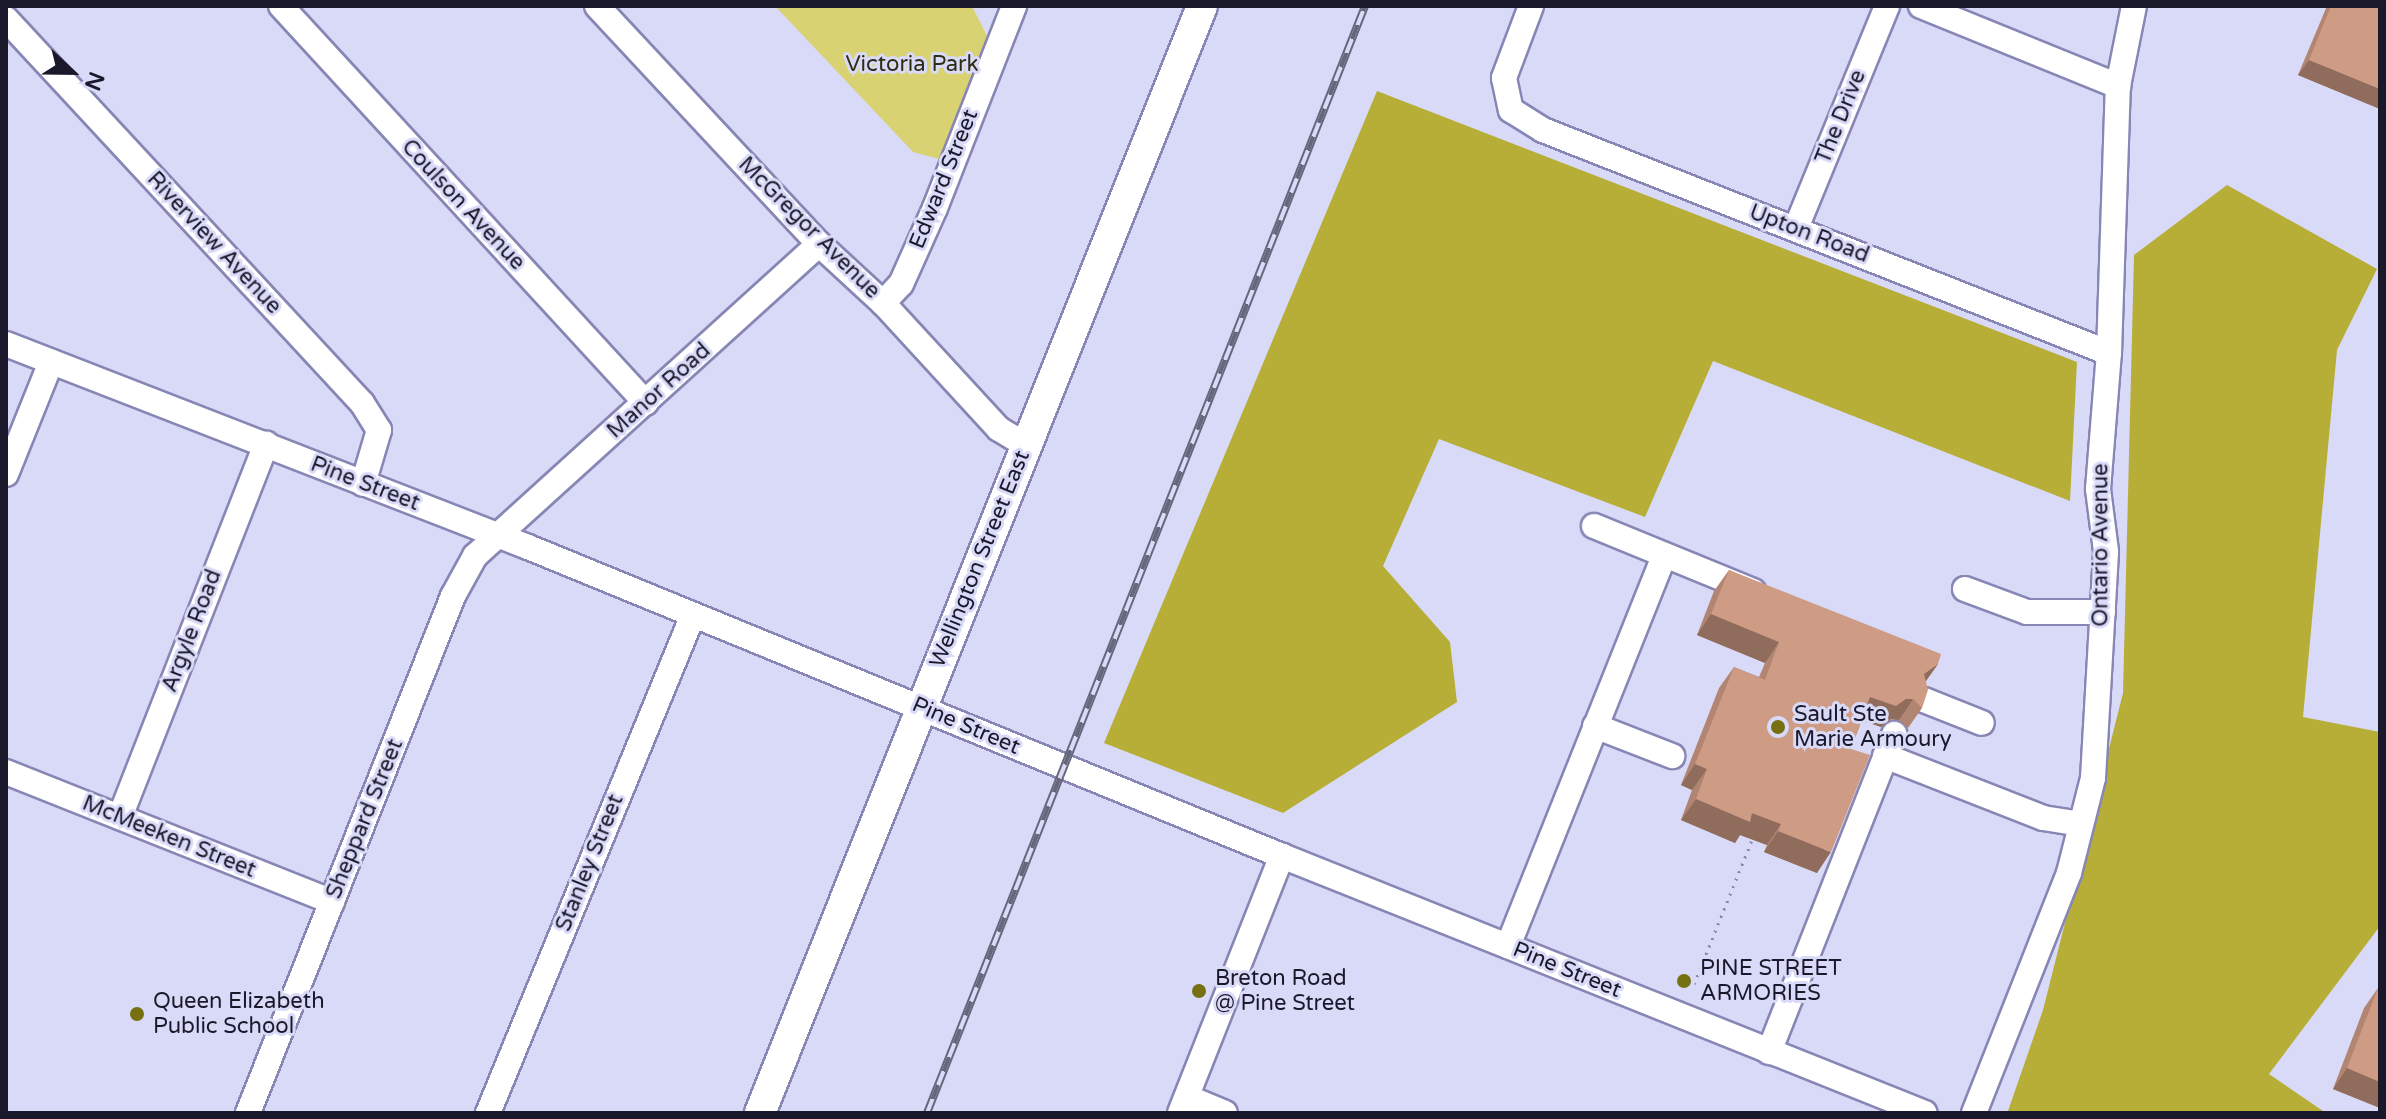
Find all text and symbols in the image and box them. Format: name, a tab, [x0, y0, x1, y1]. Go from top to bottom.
north arrow	[32, 32, 112, 112]
park label: Victoria Park	[846, 52, 978, 78]
street label: The Drive	[1810, 66, 1872, 168]
text: N	[79, 68, 110, 94]
street label: Edward Street	[904, 106, 984, 252]
street label: Coulson Avenue	[396, 134, 530, 276]
street label: McGregor Avenue	[733, 152, 885, 304]
street label: Riverview Avenue	[141, 166, 287, 320]
street label: Upton Road	[1745, 199, 1873, 269]
street label: Manor Road	[602, 338, 716, 444]
street label: Wellington Street East	[924, 447, 1036, 671]
street label: Pine Street	[307, 451, 423, 517]
street label: Ontario Avenue	[2088, 463, 2114, 627]
street label: Argyle Road	[157, 566, 227, 696]
street label: Pine Street	[908, 691, 1024, 761]
place label: Sault Ste Marie Armoury	[1794, 701, 1952, 752]
marker: Sault Ste Marie Armoury	[1769, 718, 1787, 736]
street label: Sheppard Street	[321, 735, 409, 903]
street label: McMeeken Street	[78, 790, 260, 884]
street label: Stanley Street	[551, 791, 629, 935]
street label: Pine Street	[1509, 936, 1625, 1004]
place label: PINE STREET ARMORIES	[1700, 955, 1842, 1006]
place label: Breton Road @ Pine Street	[1215, 965, 1355, 1016]
marker: PINE STREET ARMORIES	[1675, 972, 1693, 990]
marker: Breton Road @ Pine Street	[1190, 982, 1208, 1000]
place label: Queen Elizabeth Public School	[153, 988, 325, 1040]
marker: Queen Elizabeth Public School	[128, 1005, 146, 1023]

